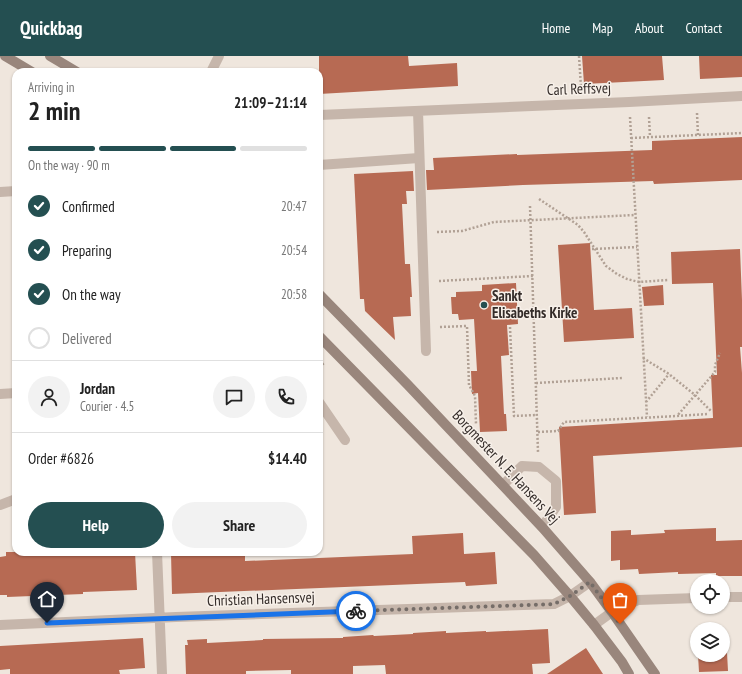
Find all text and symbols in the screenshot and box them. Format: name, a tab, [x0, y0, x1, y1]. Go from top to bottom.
text: Quickbag	[20, 16, 82, 40]
text: Home	[542, 19, 570, 37]
text: Map	[592, 19, 613, 37]
text: About	[635, 19, 664, 37]
text: Contact	[686, 19, 722, 37]
street label: Carl Reffsvej	[547, 78, 611, 99]
text: Arriving in	[28, 79, 75, 96]
text: 21:09–21:14	[234, 93, 307, 112]
text: 2 min	[28, 94, 81, 127]
text: On the way · 90 m	[28, 157, 110, 174]
icon: check	[28, 195, 50, 217]
text: Confirmed	[62, 197, 115, 216]
text: 20:47	[281, 198, 307, 215]
icon: check	[28, 239, 50, 261]
text: Preparing	[62, 241, 112, 260]
text: 20:54	[281, 242, 307, 259]
icon: check	[28, 283, 50, 305]
text: On the way	[62, 285, 121, 304]
text: 20:58	[281, 286, 307, 303]
place label: Sankt Elisabeths Kirke	[492, 286, 577, 322]
marker: Sankt Elisabeths Kirke	[479, 300, 489, 310]
text: Delivered	[62, 329, 112, 348]
button: person	[28, 376, 70, 418]
button: chat	[213, 376, 255, 418]
button: phone	[265, 376, 307, 418]
text: Jordan	[80, 379, 115, 398]
text: Courier · 4.5	[80, 398, 134, 415]
street label: Borgmester N. E. Hansens Vej	[449, 406, 564, 528]
text: Order #6826	[28, 449, 94, 468]
text: $14.40	[268, 449, 307, 468]
button: Help	[28, 502, 164, 548]
button: Share	[172, 502, 307, 548]
map controls	[690, 574, 730, 662]
button: locate	[690, 574, 730, 614]
pin	[30, 582, 64, 623]
pin	[603, 583, 637, 624]
street label: Christian Hansensvej	[207, 587, 315, 610]
icon: home	[36, 588, 58, 610]
icon: bag	[609, 589, 631, 611]
courier	[336, 591, 376, 631]
icon: bike	[345, 600, 367, 622]
button: layers	[690, 622, 730, 662]

